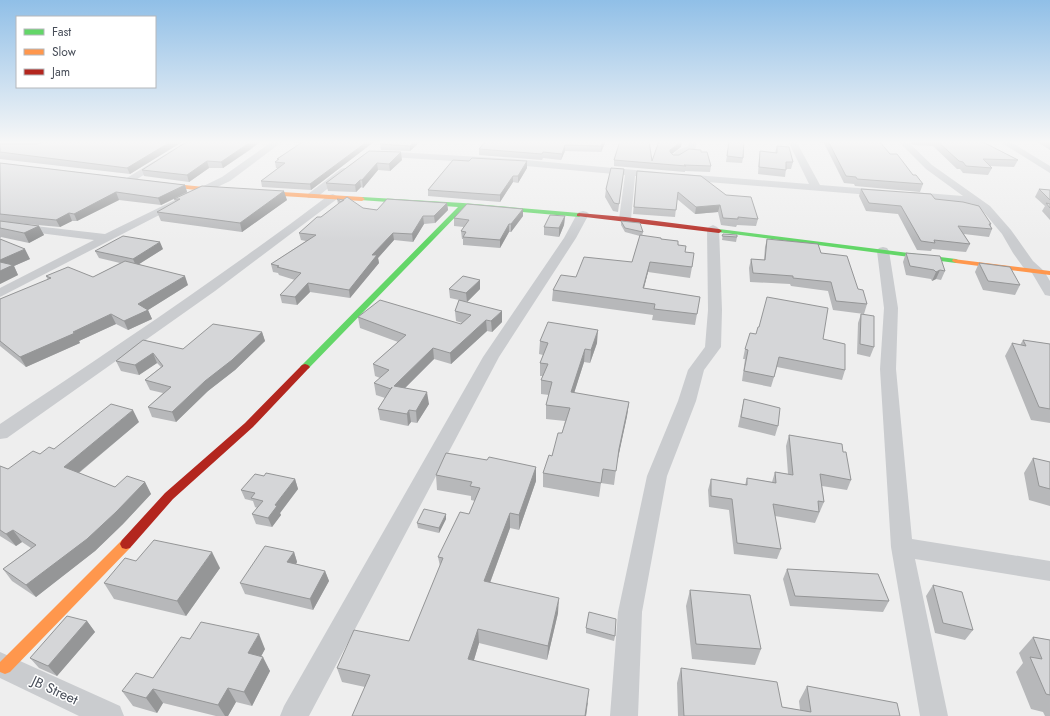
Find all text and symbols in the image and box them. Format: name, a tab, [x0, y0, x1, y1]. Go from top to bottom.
legend	[16, 16, 156, 88]
text: Fast	[52, 23, 71, 41]
text: Slow	[52, 43, 77, 61]
text: Jam	[50, 63, 70, 81]
street label: JB Street	[27, 670, 82, 710]

